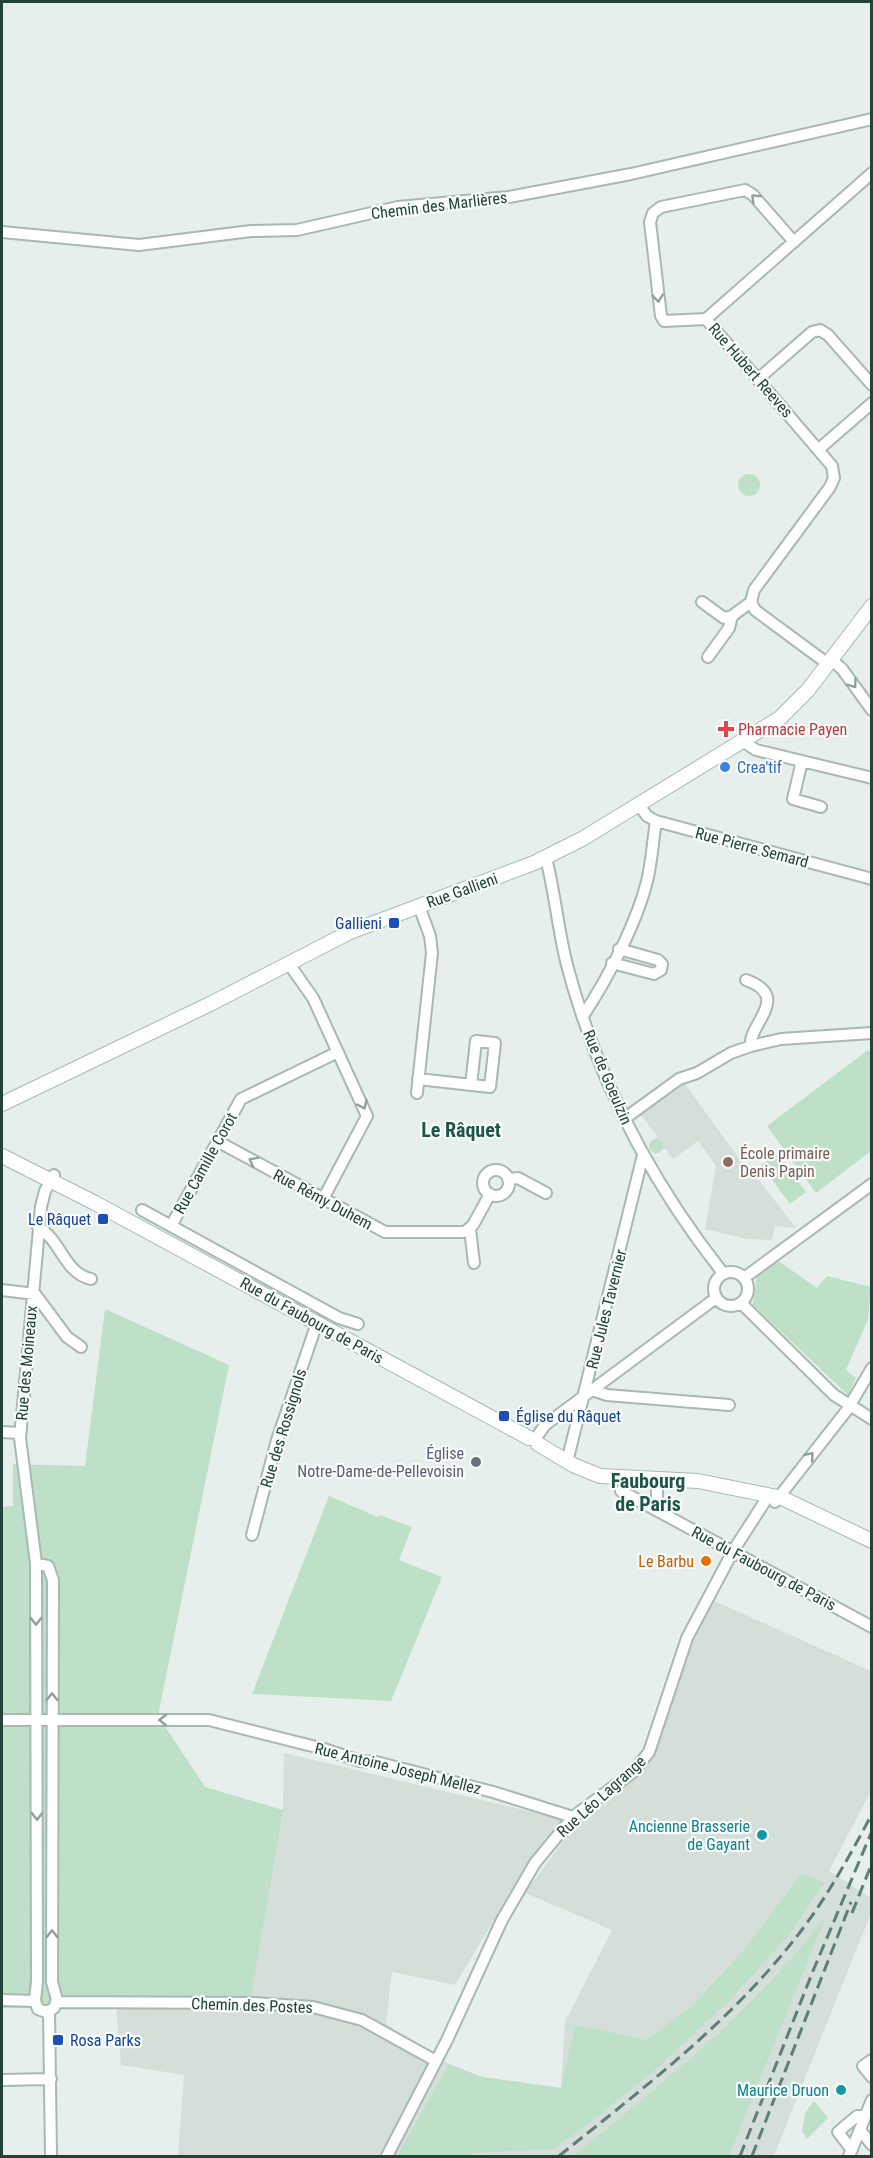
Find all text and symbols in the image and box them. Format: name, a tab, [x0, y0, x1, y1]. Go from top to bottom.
street label: Chemin des Marlières	[370, 188, 508, 223]
one-way arrow	[751, 194, 761, 205]
one-way arrow	[651, 294, 664, 303]
street label: Rue Hubert Reeves	[704, 319, 797, 421]
one-way arrow	[845, 677, 856, 688]
place label: Pharmacie Payen	[738, 720, 847, 739]
marker: Pharmacie Payen	[719, 722, 733, 736]
place label: Crea'tif	[737, 758, 782, 777]
marker: Crea'tif	[718, 760, 732, 774]
street label: Rue Pierre Semard	[693, 823, 811, 872]
street label: Rue Gallieni	[424, 869, 500, 912]
place label: Gallieni	[335, 914, 382, 933]
marker: Gallieni	[387, 916, 401, 930]
street label: Rue de Goeulzin	[579, 1027, 636, 1128]
one-way arrow	[355, 1099, 367, 1110]
street label: Rue Camille Corot	[170, 1109, 241, 1217]
district label: Le Râquet	[421, 1118, 501, 1142]
place label: École primaire Denis Papin	[740, 1144, 830, 1181]
marker: École primaire Denis Papin	[721, 1155, 735, 1169]
one-way arrow	[249, 1157, 260, 1168]
street label: Rue Rémy Duhem	[270, 1165, 376, 1234]
place label: Le Râquet	[28, 1210, 91, 1229]
marker: Le Râquet	[96, 1212, 110, 1226]
street label: Rue Jules Tavernier	[582, 1247, 631, 1371]
street label: Rue du Faubourg de Paris	[237, 1273, 387, 1368]
street label: Rue des Moineaux	[12, 1305, 41, 1421]
street label: Rue des Rossignols	[256, 1366, 311, 1490]
place label: Église du Râquet	[516, 1407, 621, 1426]
marker: Église du Râquet	[497, 1409, 511, 1423]
place label: Église Notre-Dame-de-Pellevoisin	[297, 1444, 464, 1481]
one-way arrow	[802, 1452, 813, 1463]
marker: Église Notre-Dame-de-Pellevoisin	[469, 1455, 483, 1469]
district label: Faubourg de Paris	[611, 1469, 685, 1516]
street label: Rue du Faubourg de Paris	[688, 1522, 839, 1615]
place label: Le Barbu	[638, 1552, 694, 1571]
marker: Le Barbu	[699, 1554, 713, 1568]
one-way arrow	[30, 1617, 42, 1626]
one-way arrow	[46, 1693, 58, 1702]
one-way arrow	[159, 1714, 168, 1726]
street label: Rue Antoine Joseph Mellez	[313, 1739, 483, 1798]
street label: Rue Léo Lagrange	[553, 1752, 650, 1841]
one-way arrow	[31, 1812, 43, 1821]
place label: Ancienne Brasserie de Gayant	[629, 1817, 750, 1854]
marker: Ancienne Brasserie de Gayant	[755, 1828, 769, 1842]
one-way arrow	[46, 1930, 58, 1939]
street label: Chemin des Postes	[191, 1994, 313, 2017]
place label: Rosa Parks	[70, 2031, 141, 2050]
marker: Rosa Parks	[51, 2033, 65, 2047]
place label: Maurice Druon	[737, 2081, 829, 2100]
marker: Maurice Druon	[834, 2083, 848, 2097]

